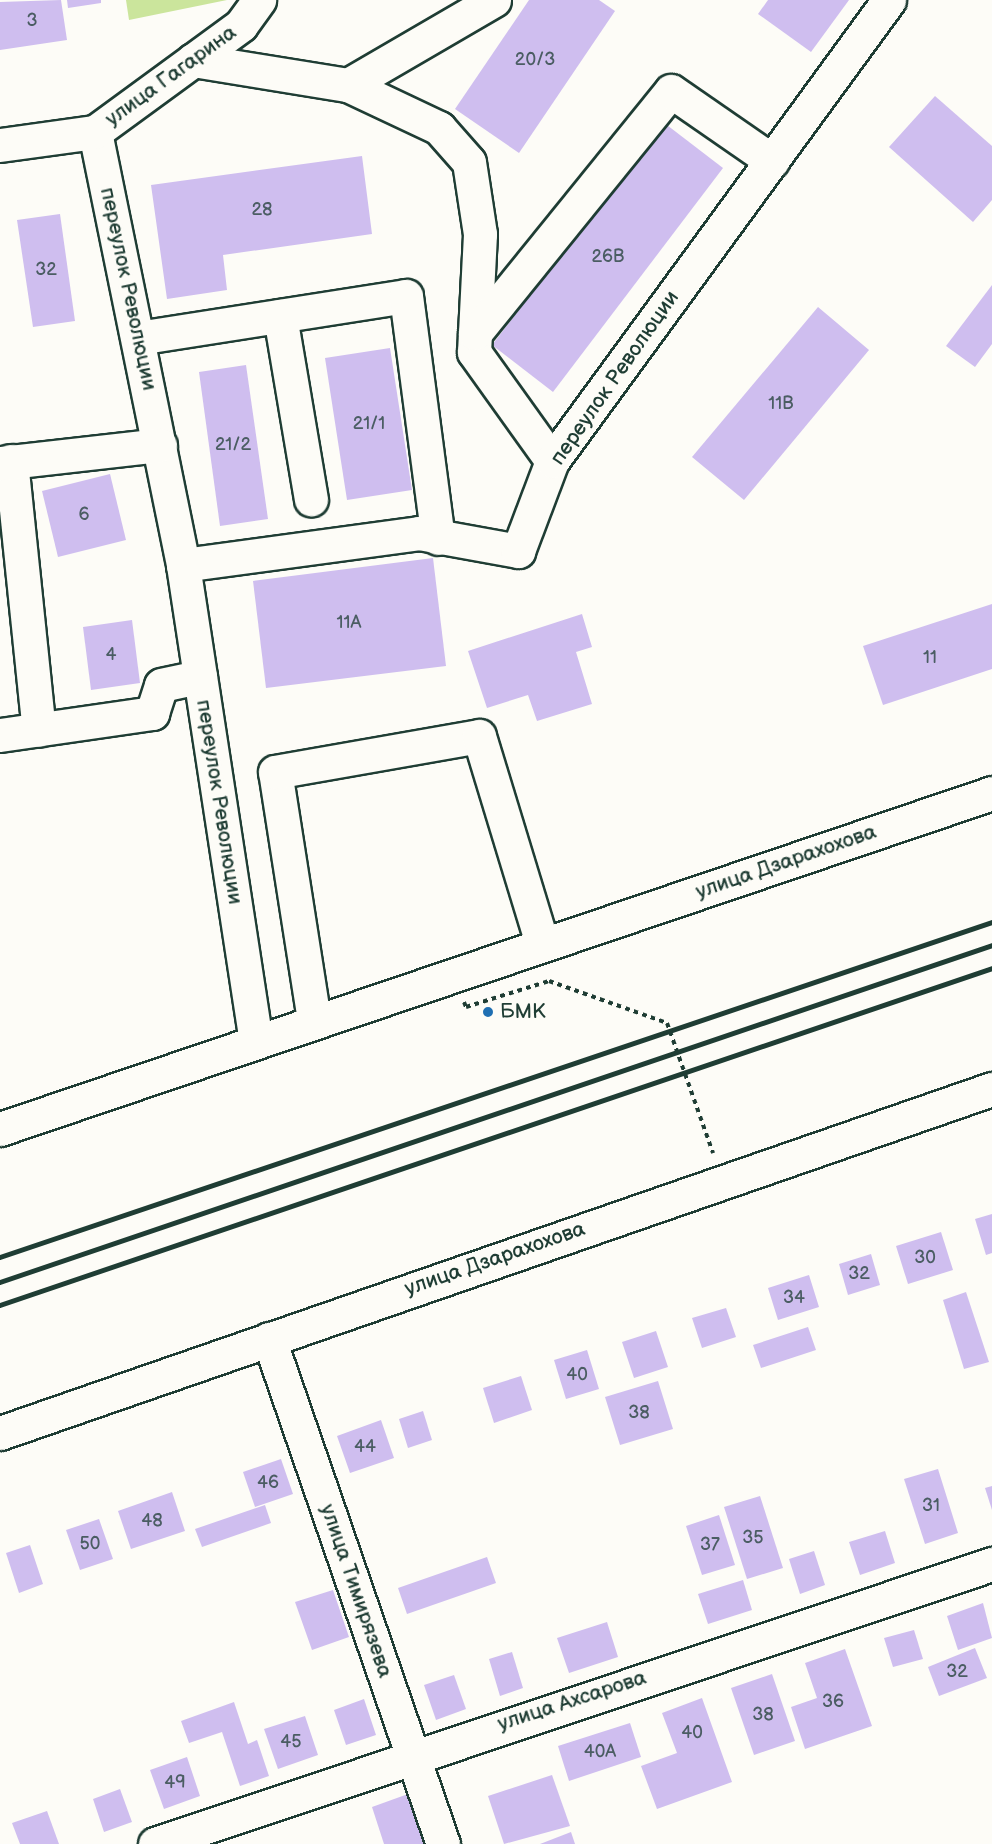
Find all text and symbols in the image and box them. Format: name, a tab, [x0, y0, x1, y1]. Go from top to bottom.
house number: 3	[26, 10, 38, 32]
street label: улица Гагарина	[101, 20, 241, 132]
house number: 20/3	[515, 49, 555, 71]
street label: переулок Революции	[94, 185, 162, 393]
house number: 28	[251, 199, 273, 221]
house number: 26В	[591, 246, 625, 268]
house number: 32	[35, 259, 57, 281]
street label: переулок Революции	[545, 286, 685, 470]
house number: 11В	[768, 393, 794, 415]
house number: 21/1	[353, 413, 385, 435]
house number: 21/2	[215, 434, 251, 456]
house number: 6	[79, 504, 89, 526]
house number: 11А	[337, 612, 361, 634]
house number: 4	[106, 644, 116, 666]
house number: 11	[923, 647, 937, 669]
street label: переулок Революции	[190, 698, 248, 906]
street label: улица Дзарахохова	[693, 819, 879, 905]
place label: БМК	[500, 999, 546, 1025]
marker: БМК	[481, 1005, 495, 1019]
street label: улица Дзарахохова	[402, 1216, 588, 1302]
house number: 30	[914, 1247, 936, 1269]
house number: 32	[848, 1263, 870, 1285]
house number: 34	[783, 1287, 805, 1309]
house number: 40	[566, 1364, 588, 1386]
house number: 38	[628, 1402, 650, 1424]
house number: 44	[354, 1436, 376, 1458]
house number: 46	[257, 1472, 279, 1494]
house number: 31	[922, 1495, 940, 1517]
street label: улица Тимирязева	[314, 1501, 398, 1681]
house number: 48	[141, 1510, 163, 1532]
house number: 35	[742, 1527, 764, 1549]
house number: 50	[80, 1533, 100, 1555]
house number: 37	[700, 1534, 720, 1556]
house number: 32	[946, 1661, 968, 1683]
street label: улица Ахсарова	[495, 1665, 649, 1737]
house number: 36	[822, 1691, 844, 1713]
house number: 38	[752, 1704, 774, 1726]
house number: 40	[681, 1722, 703, 1744]
house number: 45	[280, 1731, 302, 1753]
house number: 40А	[584, 1741, 616, 1763]
house number: 49	[164, 1772, 186, 1794]

